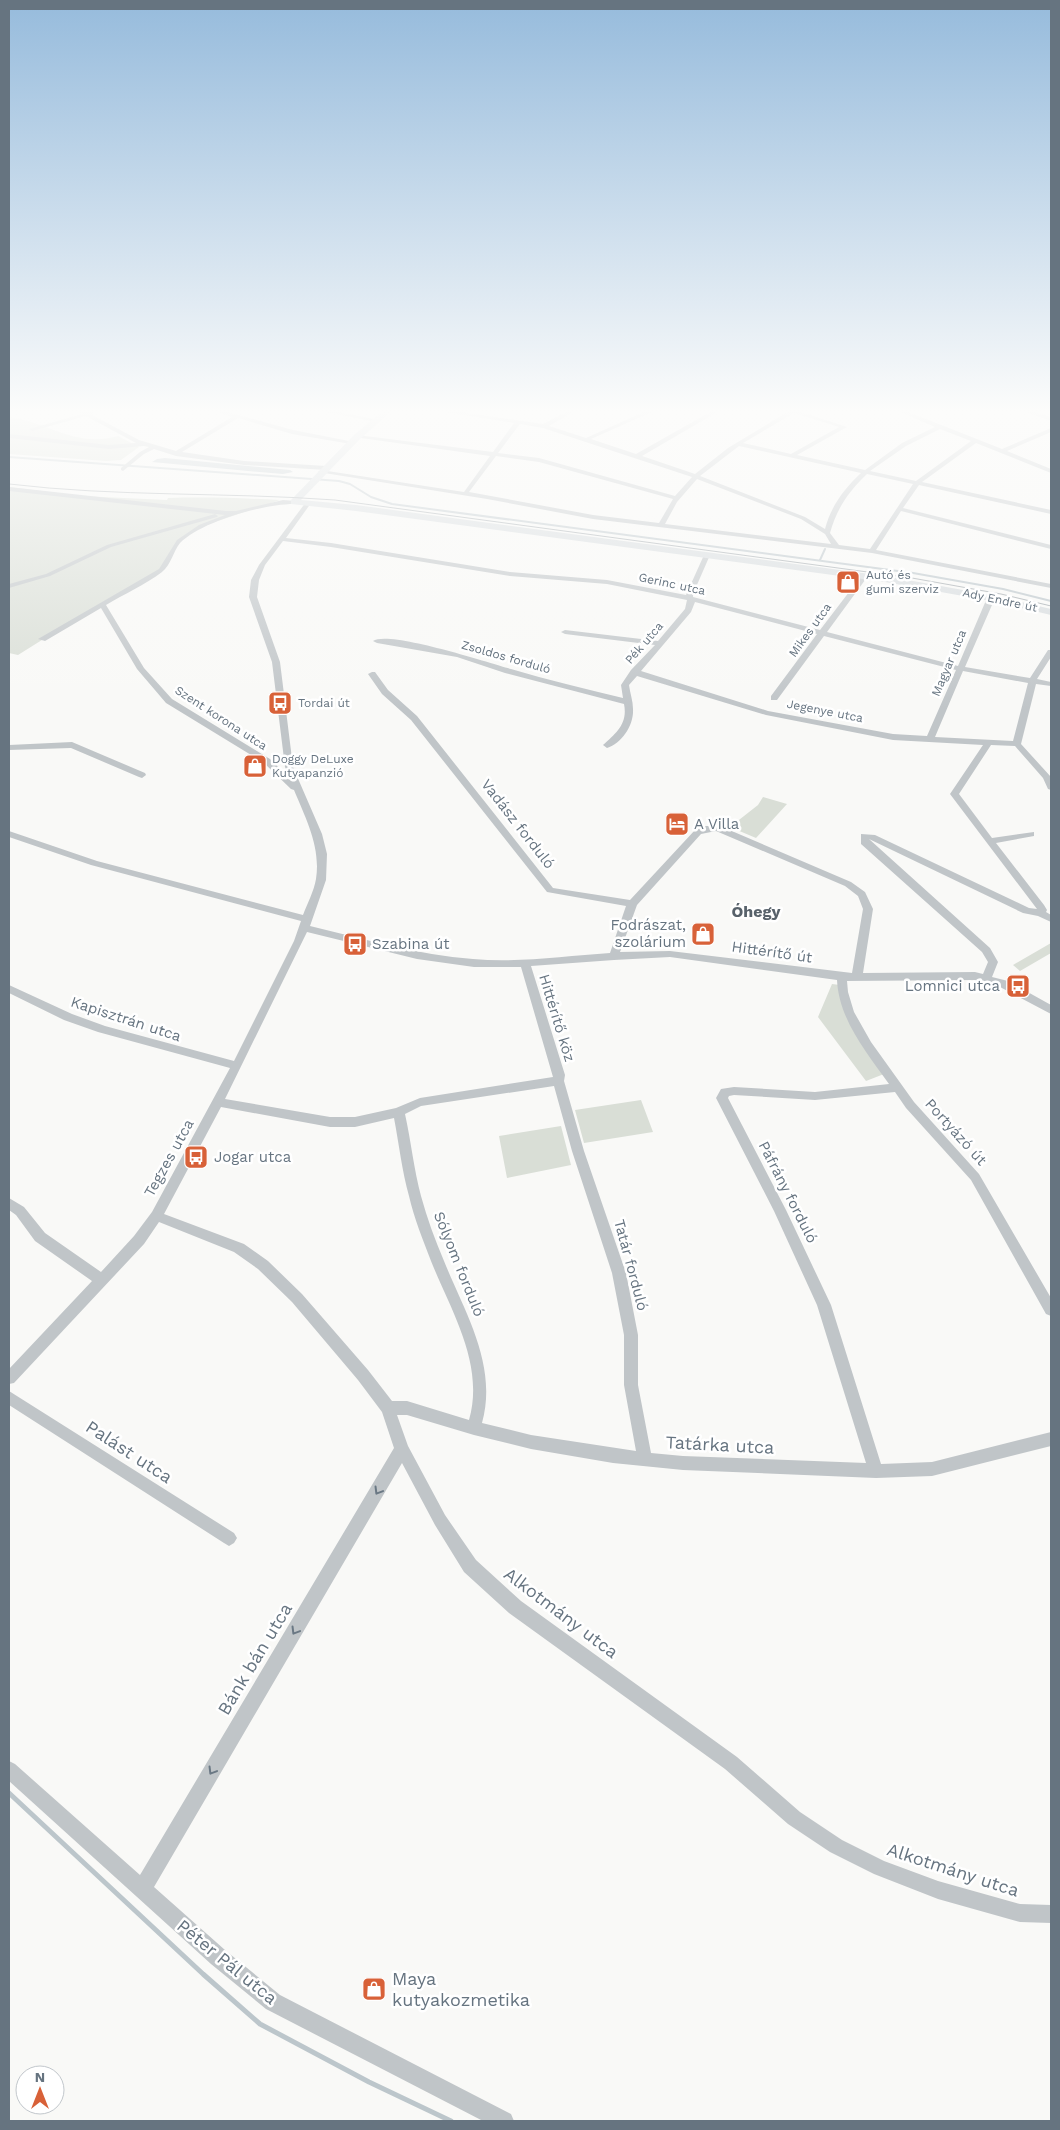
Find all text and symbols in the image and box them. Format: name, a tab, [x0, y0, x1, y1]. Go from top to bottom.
place label: Autó és gumi szerviz	[866, 568, 939, 596]
shop icon: Autó és gumi szerviz	[835, 569, 861, 595]
street label: Gerinc utca	[637, 570, 707, 598]
street label: Ady Endre út	[961, 585, 1039, 615]
street label: Mikes utca	[786, 600, 834, 660]
street label: Pék utca	[622, 619, 666, 667]
street label: Magyar utca	[929, 627, 969, 698]
street label: Zsoldos forduló	[460, 638, 552, 676]
street label: Szent korona utca	[172, 683, 270, 753]
bus stop icon: Tordai út	[267, 690, 293, 716]
place label: Tordai út	[298, 696, 350, 710]
street label: Jegenye utca	[786, 697, 864, 725]
place label: Doggy DeLuxe Kutyapanzió	[272, 752, 354, 780]
shop icon: Doggy DeLuxe Kutyapanzió	[242, 753, 268, 779]
street label: Vadász forduló	[477, 776, 559, 872]
hotel icon: A Villa	[664, 811, 690, 837]
place label: A Villa	[694, 815, 740, 833]
district label: Óhegy	[732, 902, 781, 921]
place label: Fodrászat, szolárium	[610, 916, 686, 951]
shop icon: Fodrászat, szolárium	[690, 921, 716, 947]
bus stop icon: Szabina út	[342, 931, 368, 957]
place label: Szabina út	[372, 935, 450, 953]
street label: Hittérítő út	[730, 937, 814, 967]
street label: Hittérítő köz	[535, 972, 579, 1064]
bus stop icon: Lomnici utca	[1005, 973, 1031, 999]
place label: Lomnici utca	[905, 977, 1000, 995]
street label: Kapisztrán utca	[69, 993, 184, 1045]
street label: Portyázó út	[921, 1095, 991, 1170]
street label: Tegzes utca	[140, 1116, 198, 1200]
street label: Páfrány forduló	[755, 1138, 821, 1246]
bus stop icon: Jogar utca	[183, 1144, 209, 1170]
place label: Jogar utca	[214, 1148, 292, 1166]
street label: Sólyom forduló	[430, 1209, 488, 1319]
street label: Tatár forduló	[610, 1217, 652, 1313]
street label: Palást utca	[82, 1416, 176, 1487]
street label: Tatárka utca	[665, 1431, 775, 1458]
one-way arrow	[374, 1485, 384, 1494]
street label: Alkotmány utca	[500, 1563, 623, 1662]
street label: Bánk bán utca	[213, 1599, 296, 1718]
one-way arrow	[291, 1625, 301, 1634]
one-way arrow	[209, 1765, 219, 1774]
street label: Alkotmány utca	[884, 1838, 1022, 1901]
street label: Péter Pál utca	[173, 1915, 282, 2008]
place label: Maya kutyakozmetika	[392, 1968, 530, 2010]
shop icon: Maya kutyakozmetika	[361, 1976, 387, 2002]
north arrow	[15, 2065, 65, 2115]
text: N	[35, 2069, 45, 2085]

